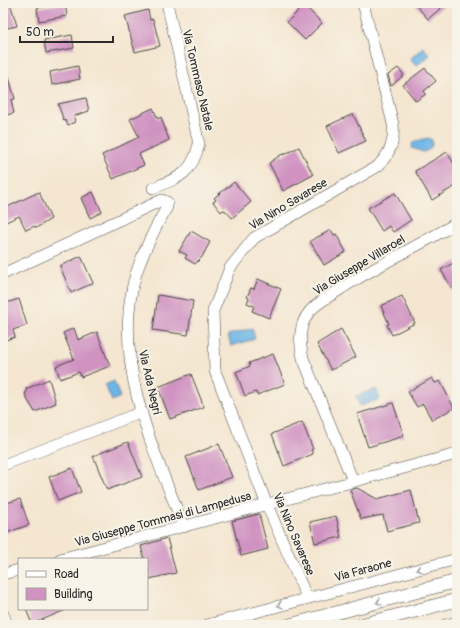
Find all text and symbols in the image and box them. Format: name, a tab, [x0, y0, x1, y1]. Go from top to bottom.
scale bar	[20, 18, 113, 44]
text: 50 m	[26, 25, 54, 40]
street label: Via Tommaso Natale	[179, 28, 216, 132]
street label: Via Nino Savarese	[246, 175, 330, 234]
street label: Via Giuseppe Villaroel	[311, 232, 408, 299]
street label: Via Ada Negri	[135, 348, 164, 416]
street label: Via Giuseppe Tommasi di Lampedusa	[73, 489, 253, 550]
street label: Via Nino Savarese	[269, 491, 318, 578]
street label: Via Faraone	[333, 556, 393, 585]
legend	[18, 558, 148, 610]
one-way arrow	[416, 564, 423, 573]
text: Road	[54, 567, 79, 582]
text: Building	[54, 587, 93, 602]
one-way arrow	[375, 597, 382, 606]
one-way arrow	[277, 601, 283, 609]

